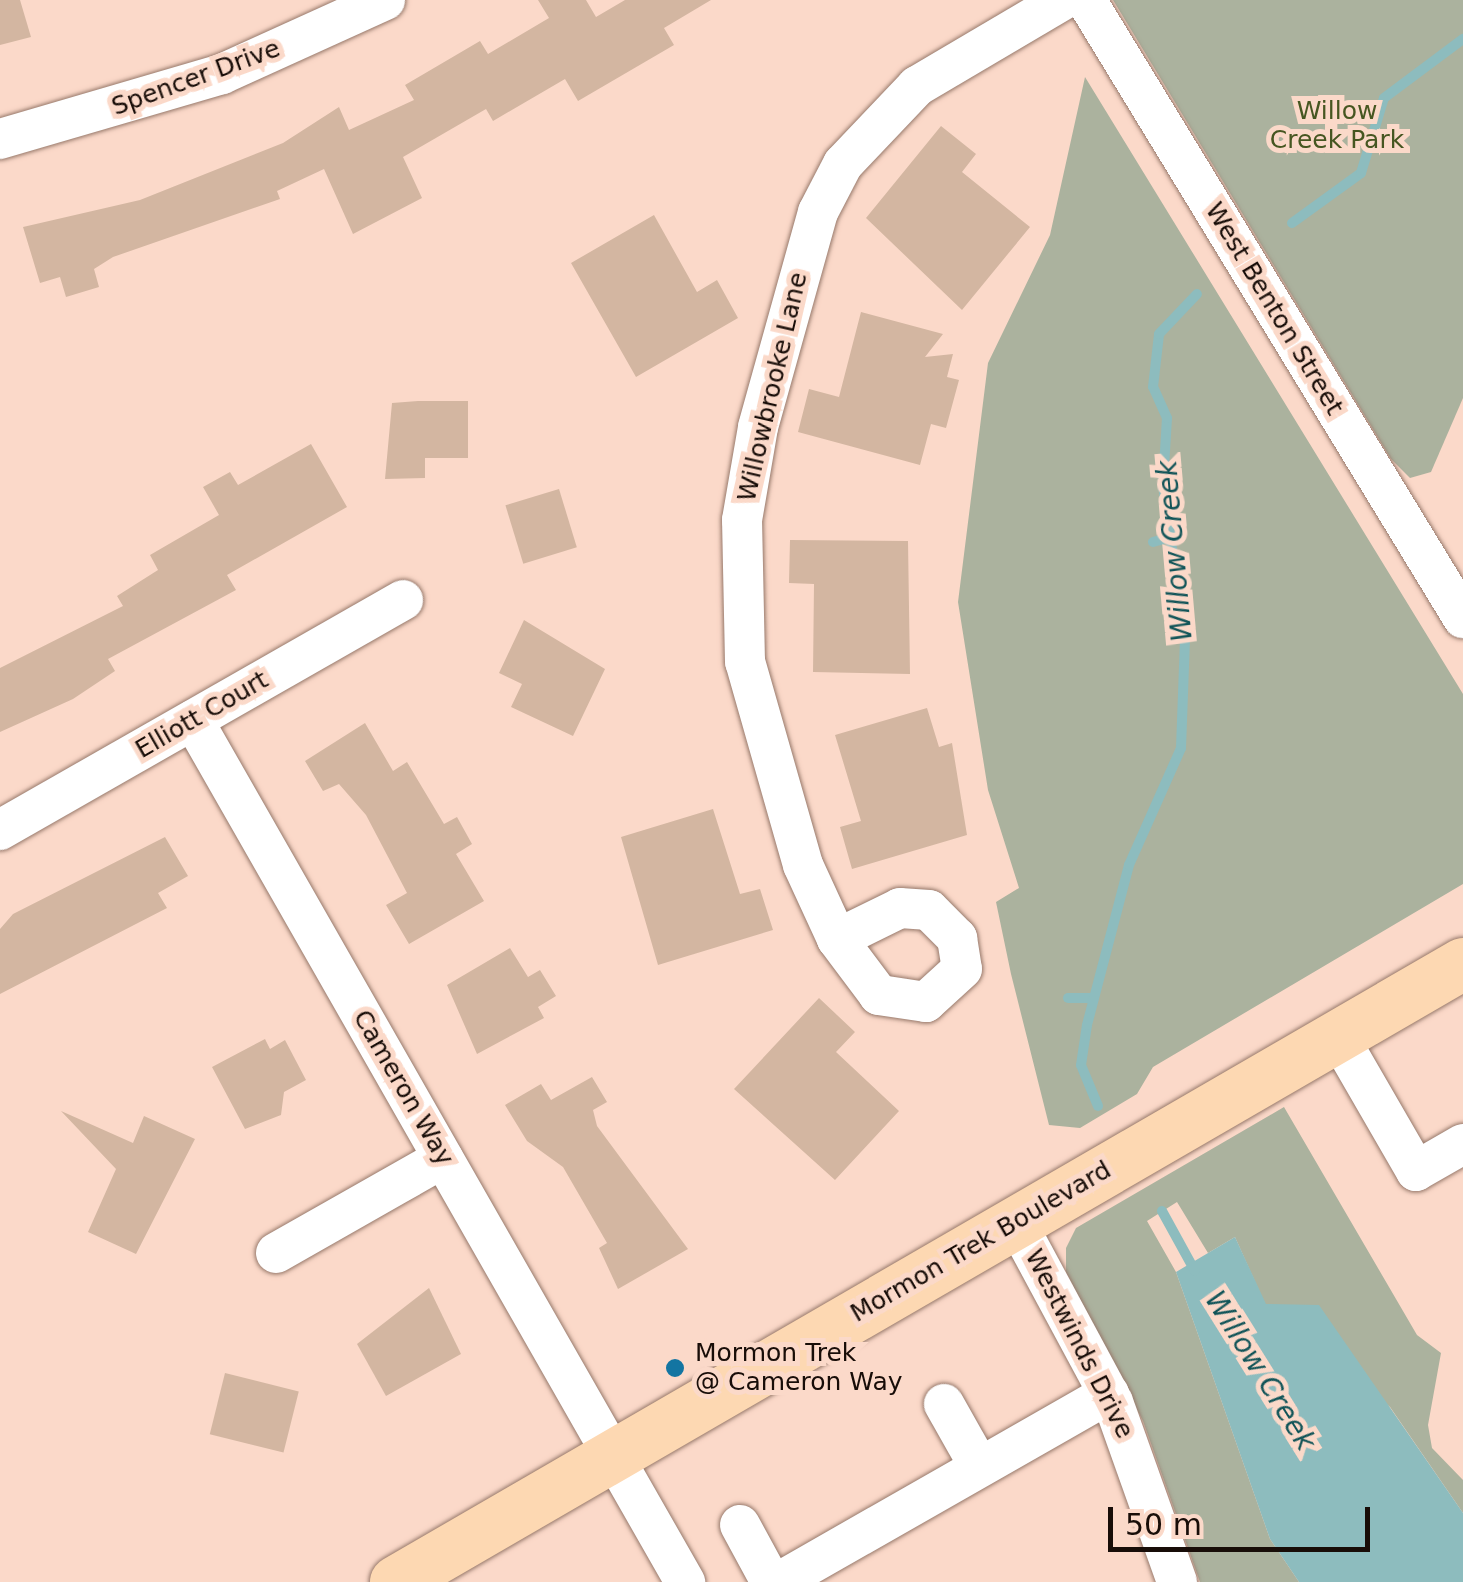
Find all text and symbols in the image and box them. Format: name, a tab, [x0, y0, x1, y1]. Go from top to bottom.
street label: Spencer Drive	[108, 34, 284, 122]
park label: Willow Creek Park	[1270, 97, 1404, 156]
street label: West Benton Street	[1199, 197, 1349, 421]
street label: Willowbrooke Lane	[732, 269, 814, 505]
water label: Willow Creek	[1150, 459, 1200, 643]
street label: Elliott Court	[130, 665, 274, 765]
street label: Cameron Way	[346, 1005, 460, 1171]
street label: Mormon Trek Boulevard	[845, 1155, 1117, 1329]
street label: Westwinds Drive	[1018, 1244, 1140, 1444]
water label: Willow Creek	[1198, 1285, 1322, 1457]
place label: Mormon Trek @ Cameron Way	[695, 1339, 903, 1398]
marker: Mormon Trek @ Cameron Way	[664, 1357, 686, 1379]
scale bar	[1113, 1487, 1376, 1549]
text: 50 m	[1125, 1507, 1202, 1542]

